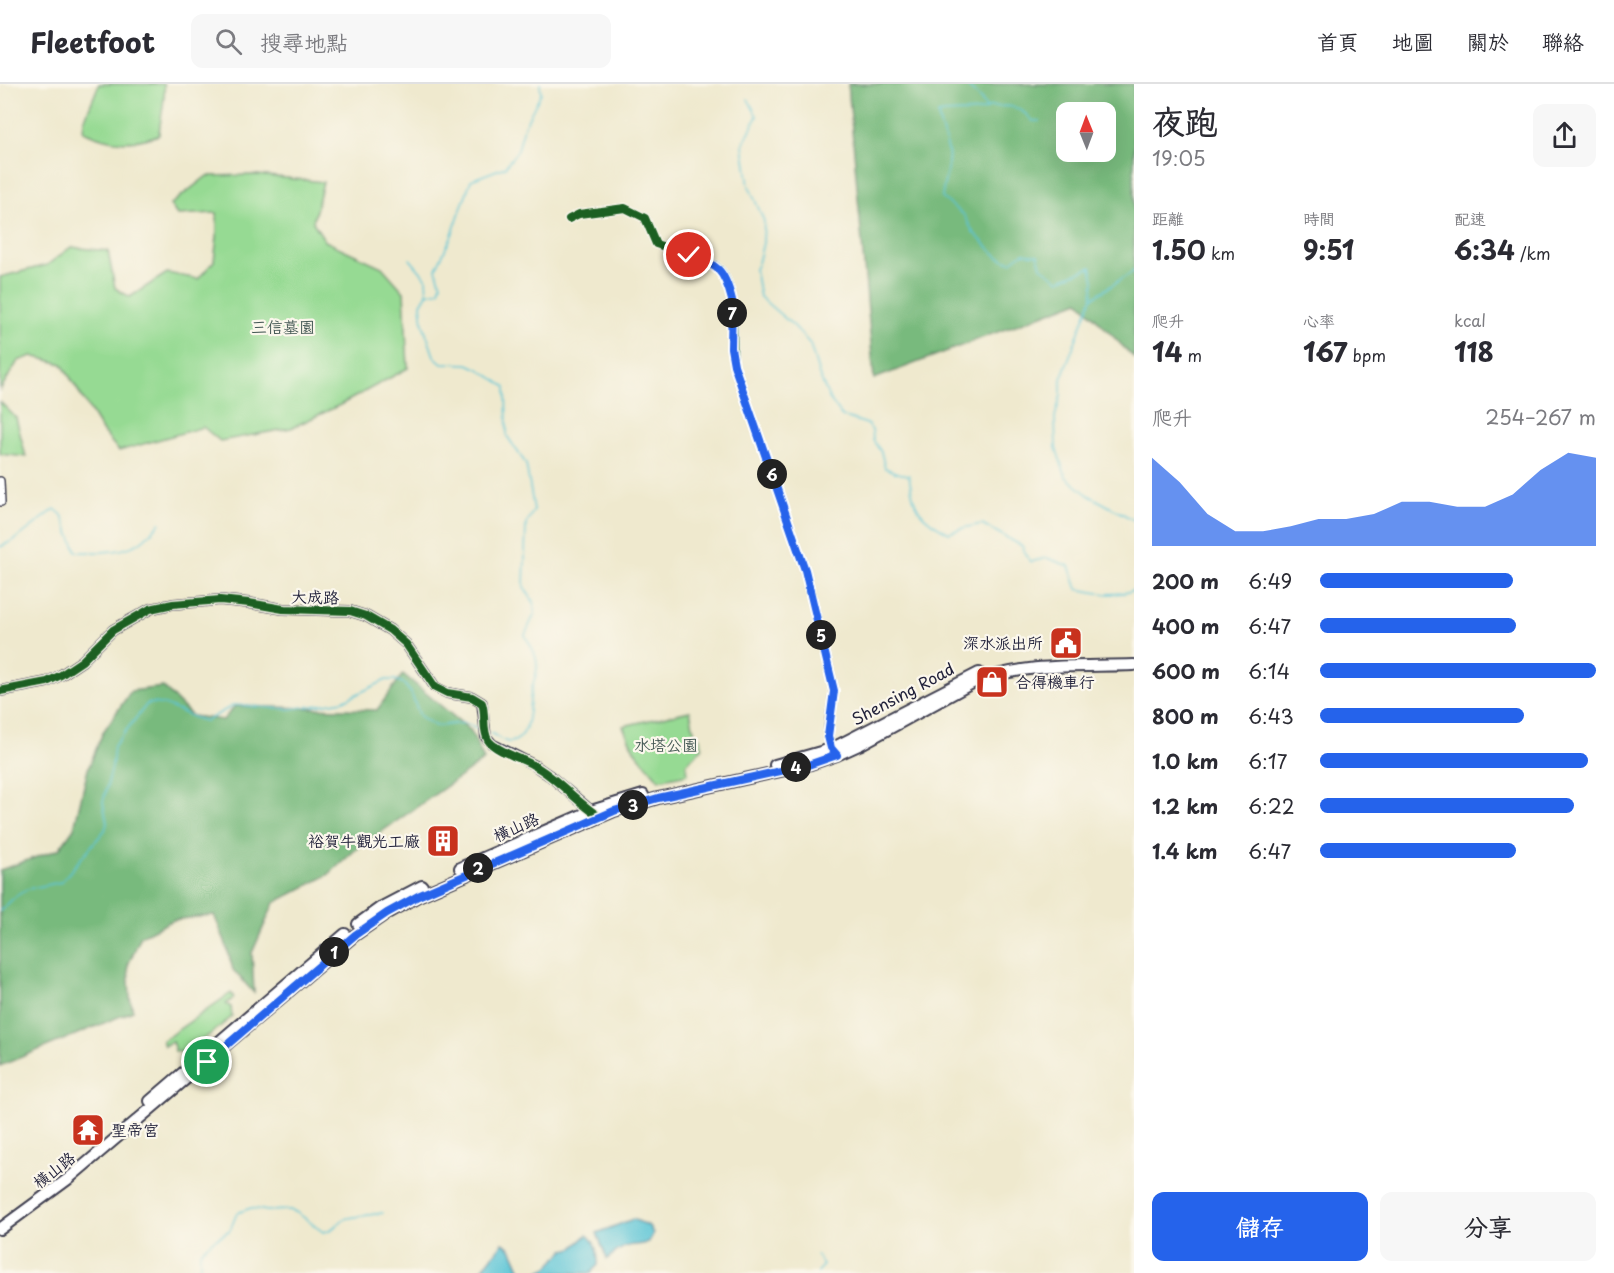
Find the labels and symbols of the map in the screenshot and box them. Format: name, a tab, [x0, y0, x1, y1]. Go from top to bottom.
north arrow	[1056, 102, 1116, 162]
pin	[663, 229, 714, 280]
pin: 7	[717, 298, 747, 328]
park label: 三信墓園	[251, 314, 315, 338]
pin: 6	[757, 459, 787, 489]
street label: 大成路	[291, 584, 339, 608]
pin: 5	[806, 620, 836, 650]
public building icon: 深水派出所	[1048, 625, 1084, 661]
place label: 深水派出所	[963, 630, 1043, 654]
street label: Shensing Road	[847, 656, 958, 730]
shop icon: 合得機車行	[974, 664, 1010, 700]
place label: 合得機車行	[1015, 669, 1095, 693]
park label: 水塔公園	[634, 732, 698, 756]
pin: 4	[781, 752, 811, 782]
pin: 3	[618, 790, 648, 820]
street label: 橫山路	[489, 805, 542, 847]
building icon: 裕賀牛觀光工廠	[425, 823, 461, 859]
place label: 裕賀牛觀光工廠	[308, 828, 420, 852]
pin: 2	[463, 853, 493, 883]
pin: 1	[319, 937, 349, 967]
pin	[181, 1036, 232, 1087]
temple icon: 聖帝宮	[70, 1112, 106, 1148]
place label: 聖帝宮	[111, 1117, 159, 1141]
street label: 橫山路	[27, 1145, 80, 1193]

